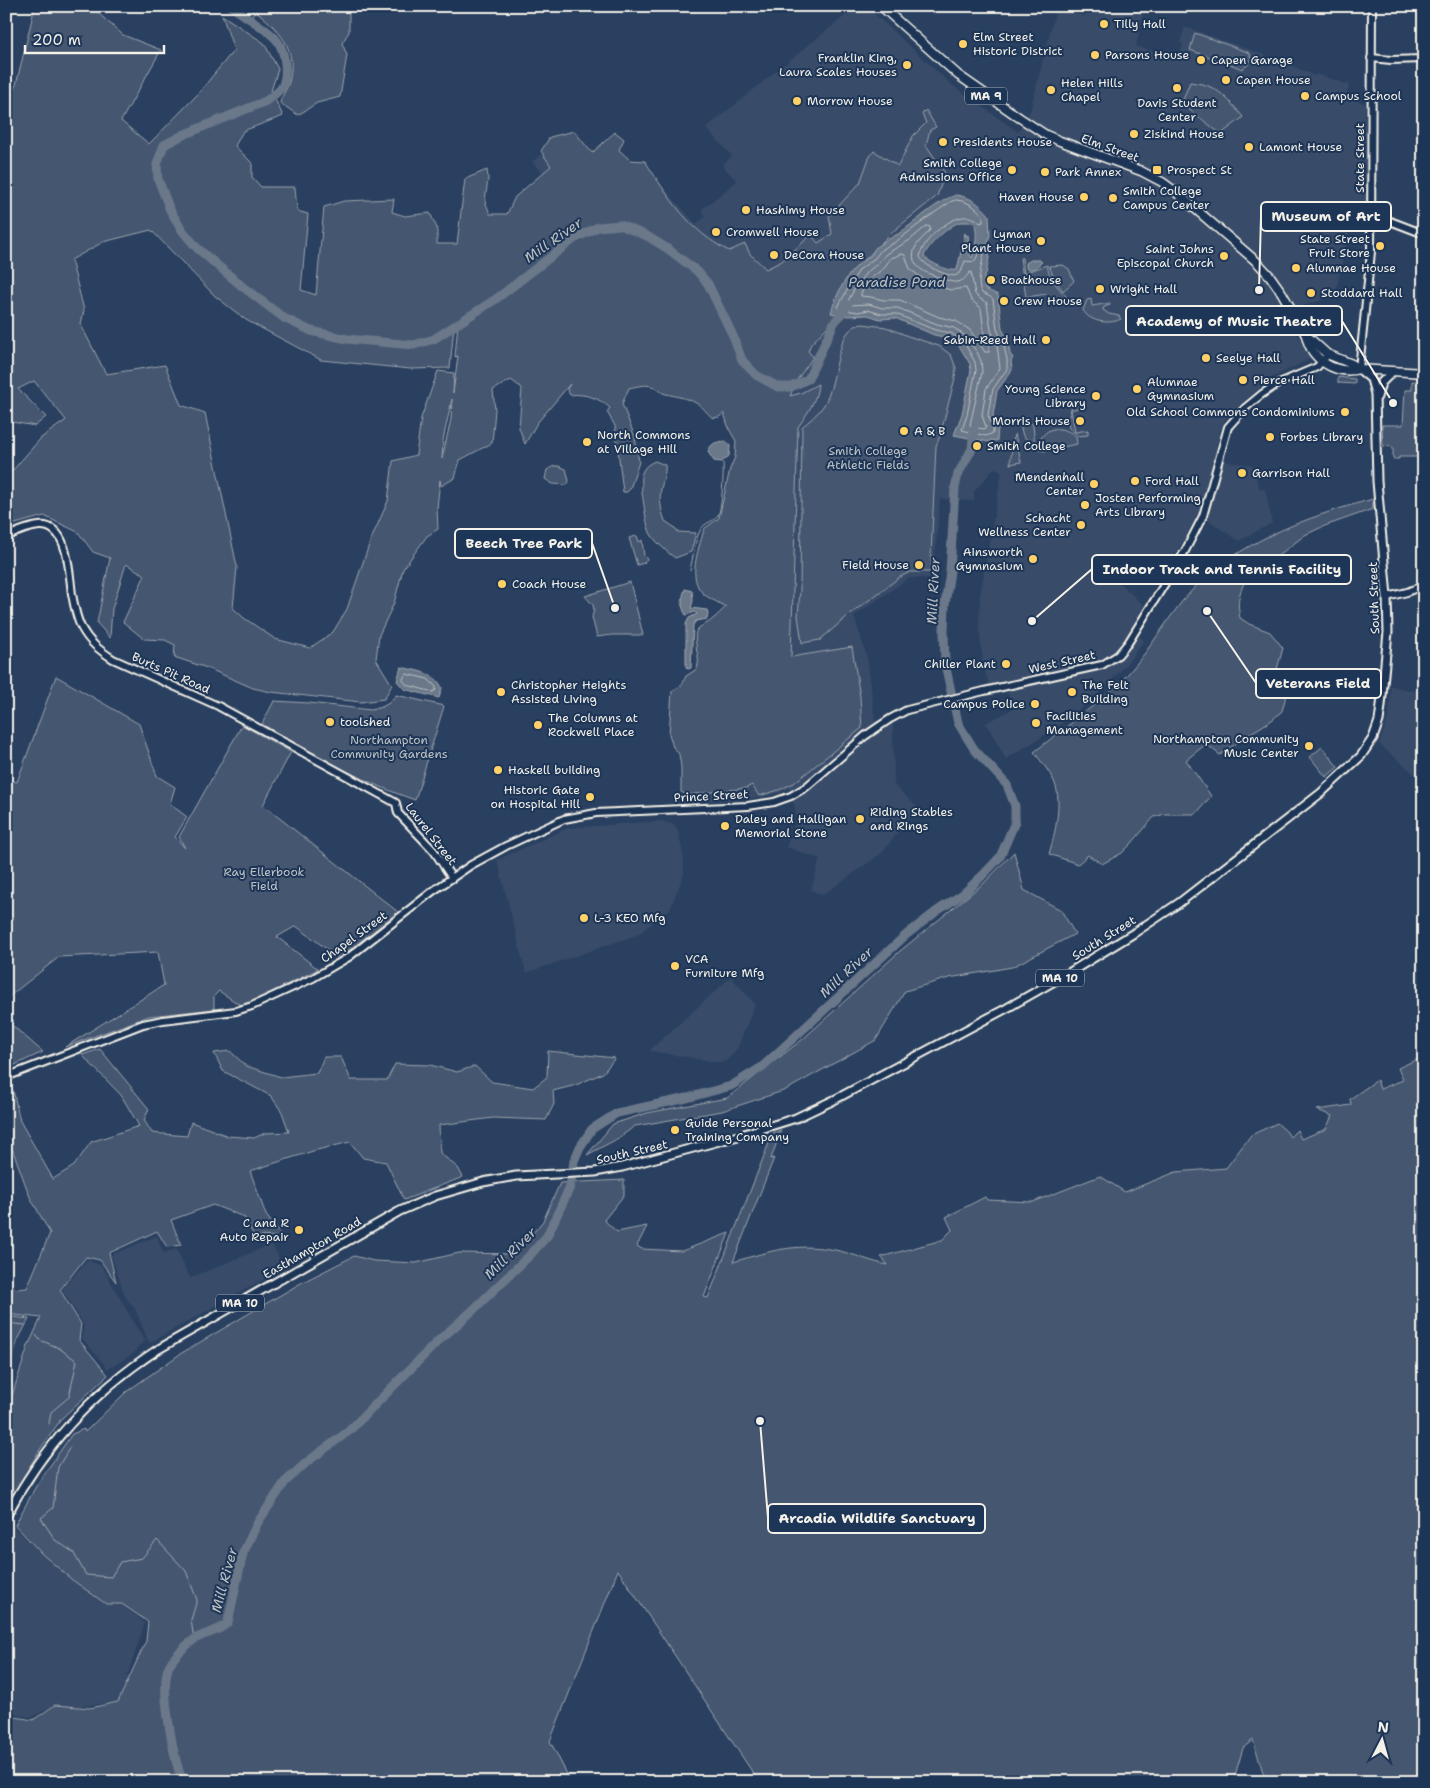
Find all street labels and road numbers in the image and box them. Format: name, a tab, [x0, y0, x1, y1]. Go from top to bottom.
road number: MA 9	[965, 88, 1007, 104]
street label: State Street	[1352, 123, 1368, 193]
street label: Elm Street	[1079, 130, 1141, 166]
street label: South Street	[1365, 561, 1383, 635]
street label: West Street	[1027, 647, 1097, 677]
street label: Burts Pit Road	[129, 649, 213, 698]
street label: Prince Street	[673, 786, 749, 806]
street label: Laurel Street	[402, 799, 460, 869]
street label: Chapel Street	[318, 907, 390, 967]
street label: South Street	[1069, 912, 1139, 964]
road number: MA 10	[1036, 970, 1084, 986]
street label: South Street	[595, 1136, 669, 1168]
street label: Easthampton Road	[260, 1213, 364, 1283]
road number: MA 10	[216, 1295, 264, 1312]

